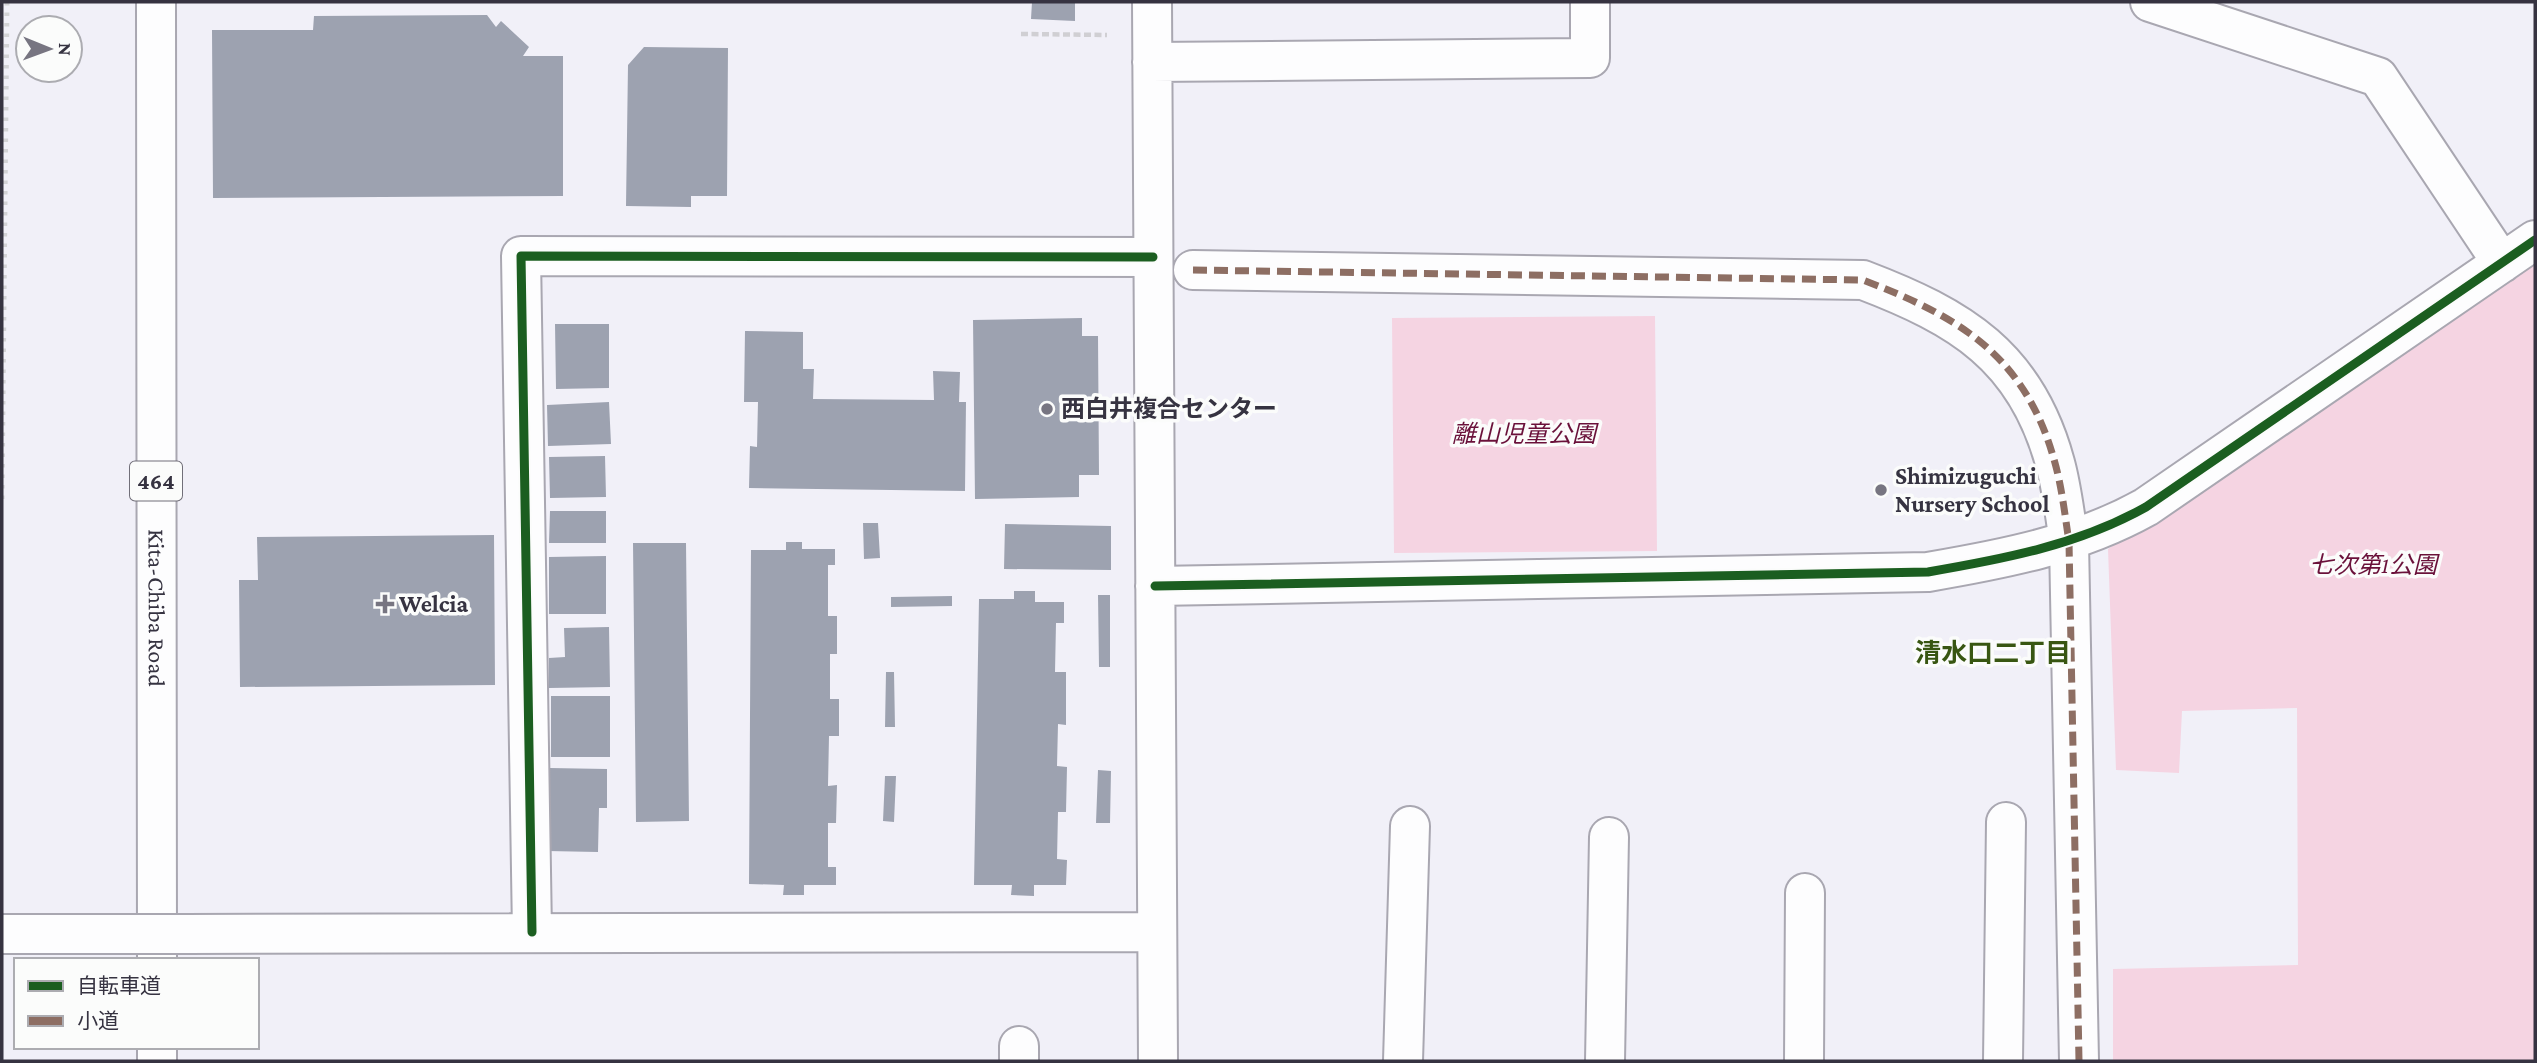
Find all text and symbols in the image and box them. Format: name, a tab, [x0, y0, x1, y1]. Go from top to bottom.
north arrow	[14, 14, 84, 84]
text: N	[55, 43, 76, 56]
place label: 西白井複合センター	[1061, 395, 1277, 422]
marker: 西白井複合センター	[1039, 401, 1055, 417]
park label: 離山児童公園	[1452, 420, 1599, 447]
road number: 464	[130, 461, 182, 500]
place label: Shimizuguchi Nursery School	[1895, 462, 2050, 517]
marker: Shimizuguchi Nursery School	[1873, 482, 1889, 498]
street label: Kita-Chiba Road	[144, 529, 171, 687]
park label: 七次第1公園	[2309, 551, 2440, 578]
place label: Welcia	[398, 590, 469, 617]
marker: Welcia	[377, 596, 393, 612]
district label: 清水口二丁目	[1915, 639, 2071, 668]
legend	[14, 958, 259, 1049]
text: 自転車道	[77, 974, 161, 998]
text: 小道	[77, 1009, 119, 1033]

